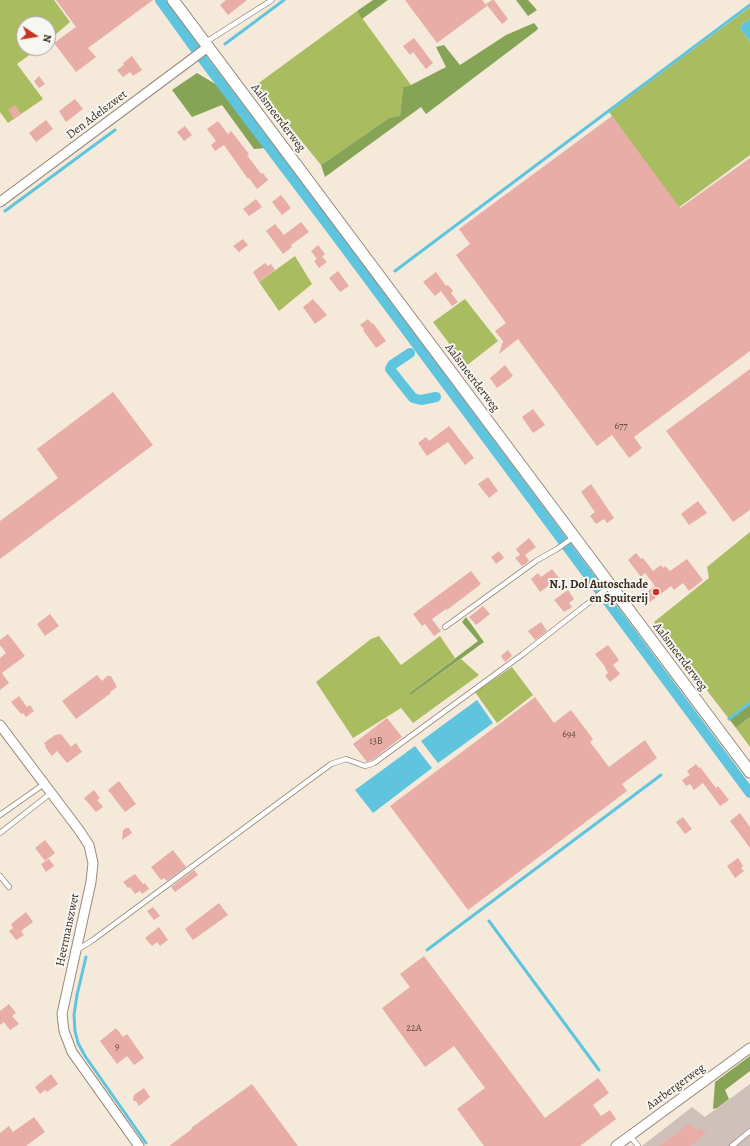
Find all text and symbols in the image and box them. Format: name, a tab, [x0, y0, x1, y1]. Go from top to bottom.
north arrow	[16, 16, 56, 56]
text: N	[39, 33, 55, 44]
street label: Aalsmeerderweg	[248, 81, 308, 155]
street label: Den Adelszwet	[64, 87, 130, 143]
street label: Aalsmeerderweg	[442, 341, 502, 415]
house number: 677	[614, 421, 628, 433]
place label: N.J. Dol Autoschade en Spuiterij	[549, 578, 648, 606]
marker: N.J. Dol Autoschade en Spuiterij	[651, 587, 661, 597]
street label: Aalsmeerderweg	[650, 620, 710, 694]
house number: 694	[562, 729, 576, 741]
house number: 13B	[369, 736, 383, 748]
street label: Heermanszwet	[53, 892, 83, 968]
house number: 22A	[406, 1023, 422, 1035]
house number: 9	[115, 1041, 119, 1053]
street label: Aarbergerweg	[644, 1061, 708, 1113]

